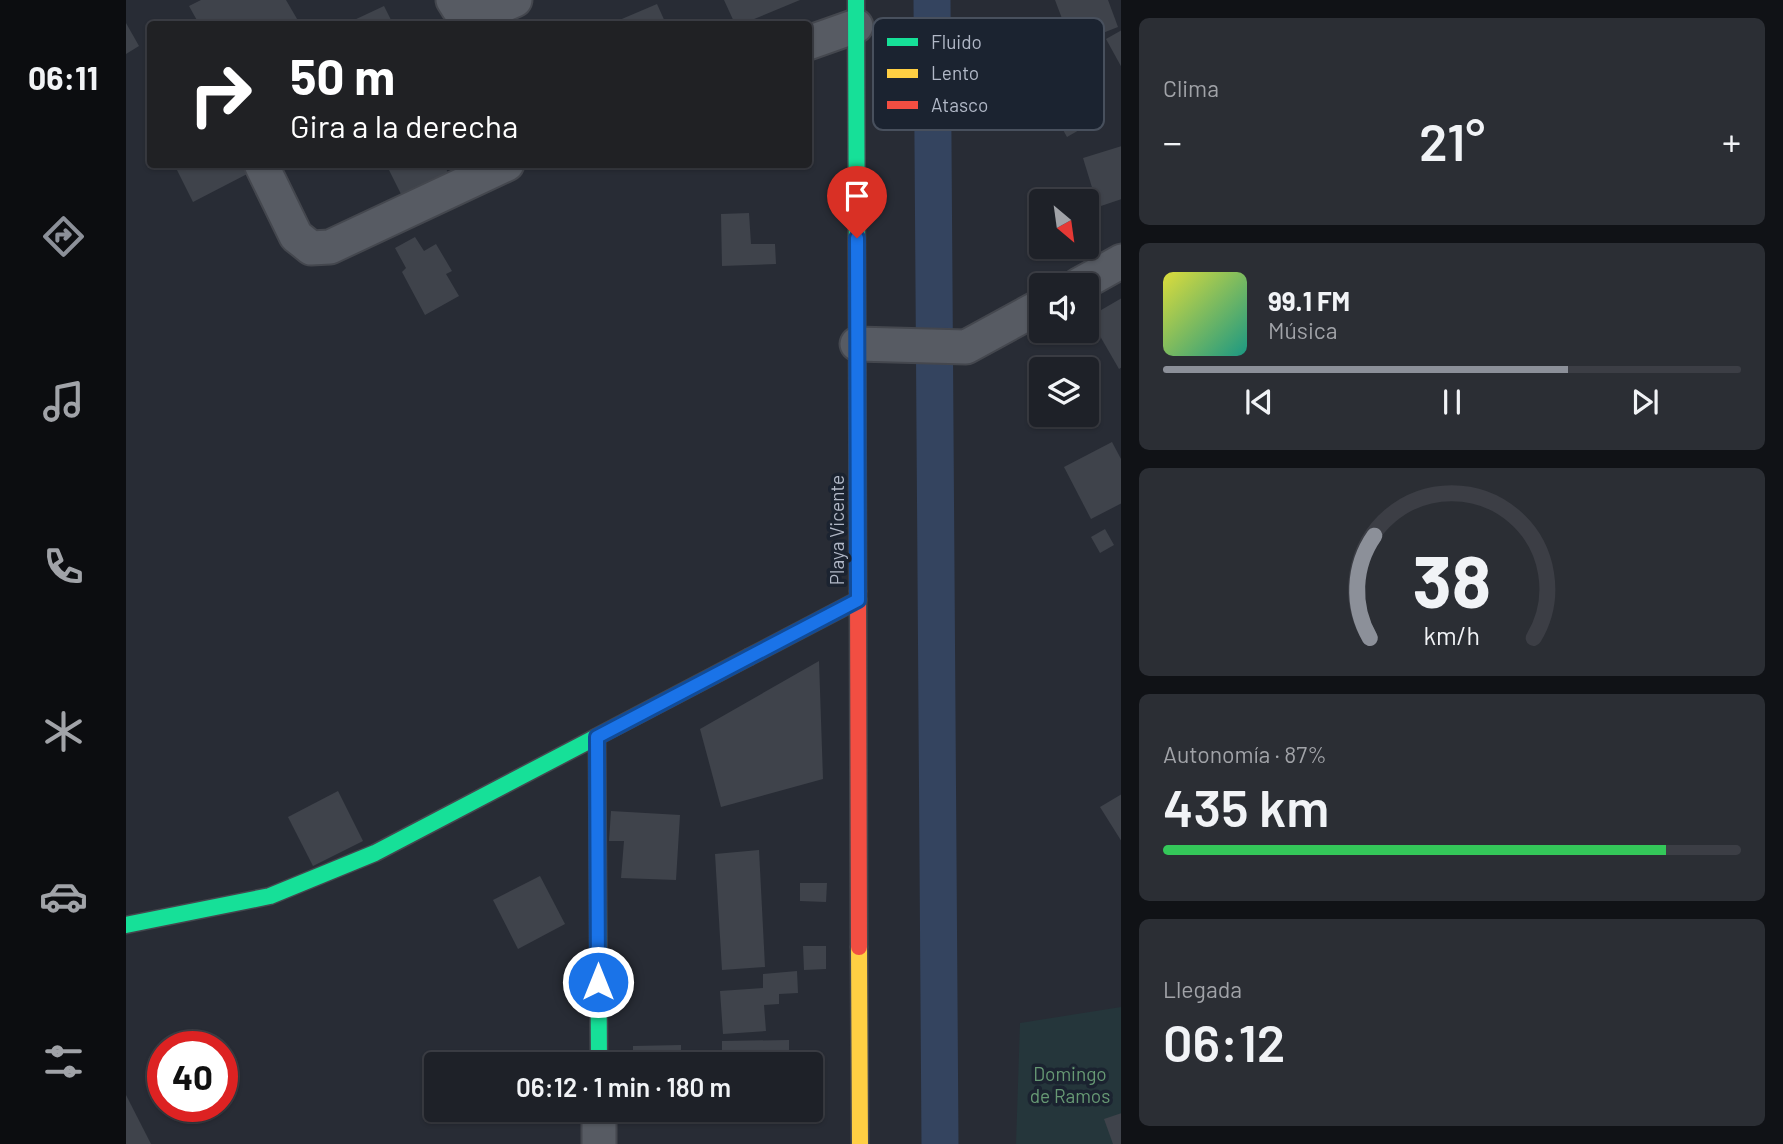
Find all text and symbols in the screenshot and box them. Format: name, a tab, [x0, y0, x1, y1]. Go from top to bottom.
legend	[873, 18, 1104, 130]
text: Fluido	[931, 30, 982, 53]
text: 50 m	[290, 46, 395, 105]
icon: right	[175, 49, 266, 140]
text: 06:11	[28, 58, 98, 96]
text: Lento	[931, 61, 979, 84]
text: Clima	[1163, 74, 1219, 102]
text: Atasco	[931, 93, 988, 116]
text: Gira a la derecha	[290, 106, 518, 144]
text: 21°	[1419, 109, 1485, 171]
text: −	[1163, 118, 1182, 164]
text: +	[1722, 118, 1741, 164]
pin	[827, 166, 887, 238]
icon: arrive	[838, 177, 876, 215]
north arrow	[1029, 189, 1099, 259]
map controls	[1029, 189, 1099, 427]
icon: directions	[39, 212, 88, 261]
button: sound	[1029, 273, 1099, 343]
text: 99.1 FM	[1268, 285, 1350, 316]
text: Música	[1268, 316, 1337, 344]
button: layers	[1029, 357, 1099, 427]
icon: music	[39, 377, 88, 426]
icon: previous	[1240, 383, 1278, 421]
icon: pause	[1433, 383, 1471, 421]
icon: next	[1626, 383, 1664, 421]
street label: Playa Vicente	[825, 475, 848, 585]
text: 38	[1413, 535, 1491, 623]
icon: phone	[39, 542, 88, 591]
text: km/h	[1424, 620, 1480, 650]
icon: climate	[39, 707, 88, 756]
text: Autonomía · 87%	[1163, 740, 1327, 768]
text: 435 km	[1163, 775, 1329, 837]
icon: car	[39, 872, 88, 921]
position arrow	[561, 945, 635, 1019]
text: Llegada	[1163, 975, 1242, 1003]
text: 06:12	[1163, 1010, 1286, 1072]
speed limit sign: 40	[147, 1031, 238, 1122]
icon: filters	[39, 1037, 88, 1086]
park label: Domingo de Ramos	[1030, 1062, 1110, 1107]
text: 06:12 · 1 min · 180 m	[516, 1071, 731, 1102]

